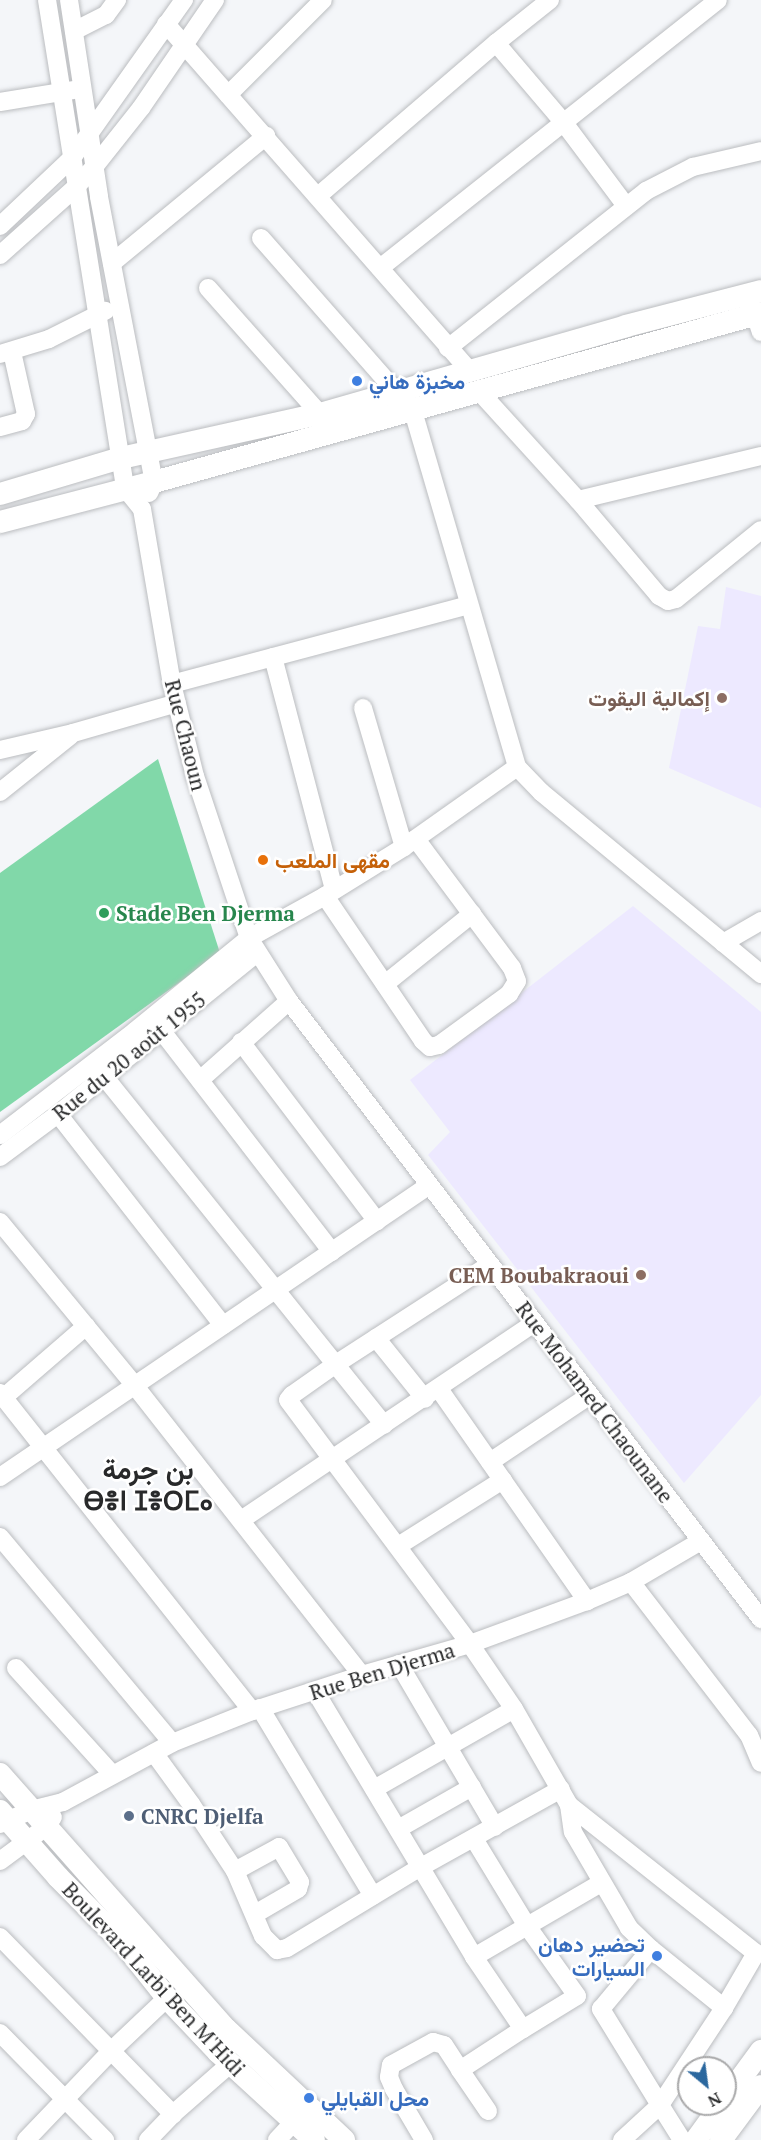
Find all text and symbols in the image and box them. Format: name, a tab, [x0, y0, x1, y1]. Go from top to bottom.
place label: مخبزة هاني	[369, 368, 465, 394]
marker: مخبزة هاني	[350, 374, 364, 388]
street label: Rue Chaoun	[160, 677, 212, 793]
place label: إكمالية اليقوت	[588, 685, 710, 711]
marker: إكمالية اليقوت	[715, 691, 729, 705]
place label: مقهى الملعب	[275, 847, 390, 873]
marker: مقهى الملعب	[256, 853, 270, 867]
place label: Stade Ben Djerma	[116, 900, 295, 926]
marker: Stade Ben Djerma	[97, 906, 111, 920]
street label: Rue du 20 août 1955	[47, 987, 211, 1125]
place label: CEM Boubakraoui	[449, 1262, 629, 1288]
marker: CEM Boubakraoui	[634, 1268, 648, 1282]
street label: Rue Mohamed Chaounane	[511, 1296, 679, 1508]
district label: بن جرمة ⴱⴻⵏ ⵊⴻⵔⵎⴰ	[83, 1453, 213, 1516]
street label: Rue Ben Djerma	[306, 1637, 458, 1705]
place label: CNRC Djelfa	[141, 1803, 264, 1829]
marker: CNRC Djelfa	[122, 1809, 136, 1823]
street label: Boulevard Larbi Ben M'Hidi	[58, 1877, 250, 2081]
place label: تحضير دهان السيارات	[538, 1931, 645, 1981]
marker: تحضير دهان السيارات	[650, 1949, 664, 1963]
north arrow	[677, 2056, 737, 2116]
place label: محل القبايلي	[321, 2085, 429, 2111]
text: N	[704, 2087, 725, 2113]
marker: محل القبايلي	[302, 2091, 316, 2105]

